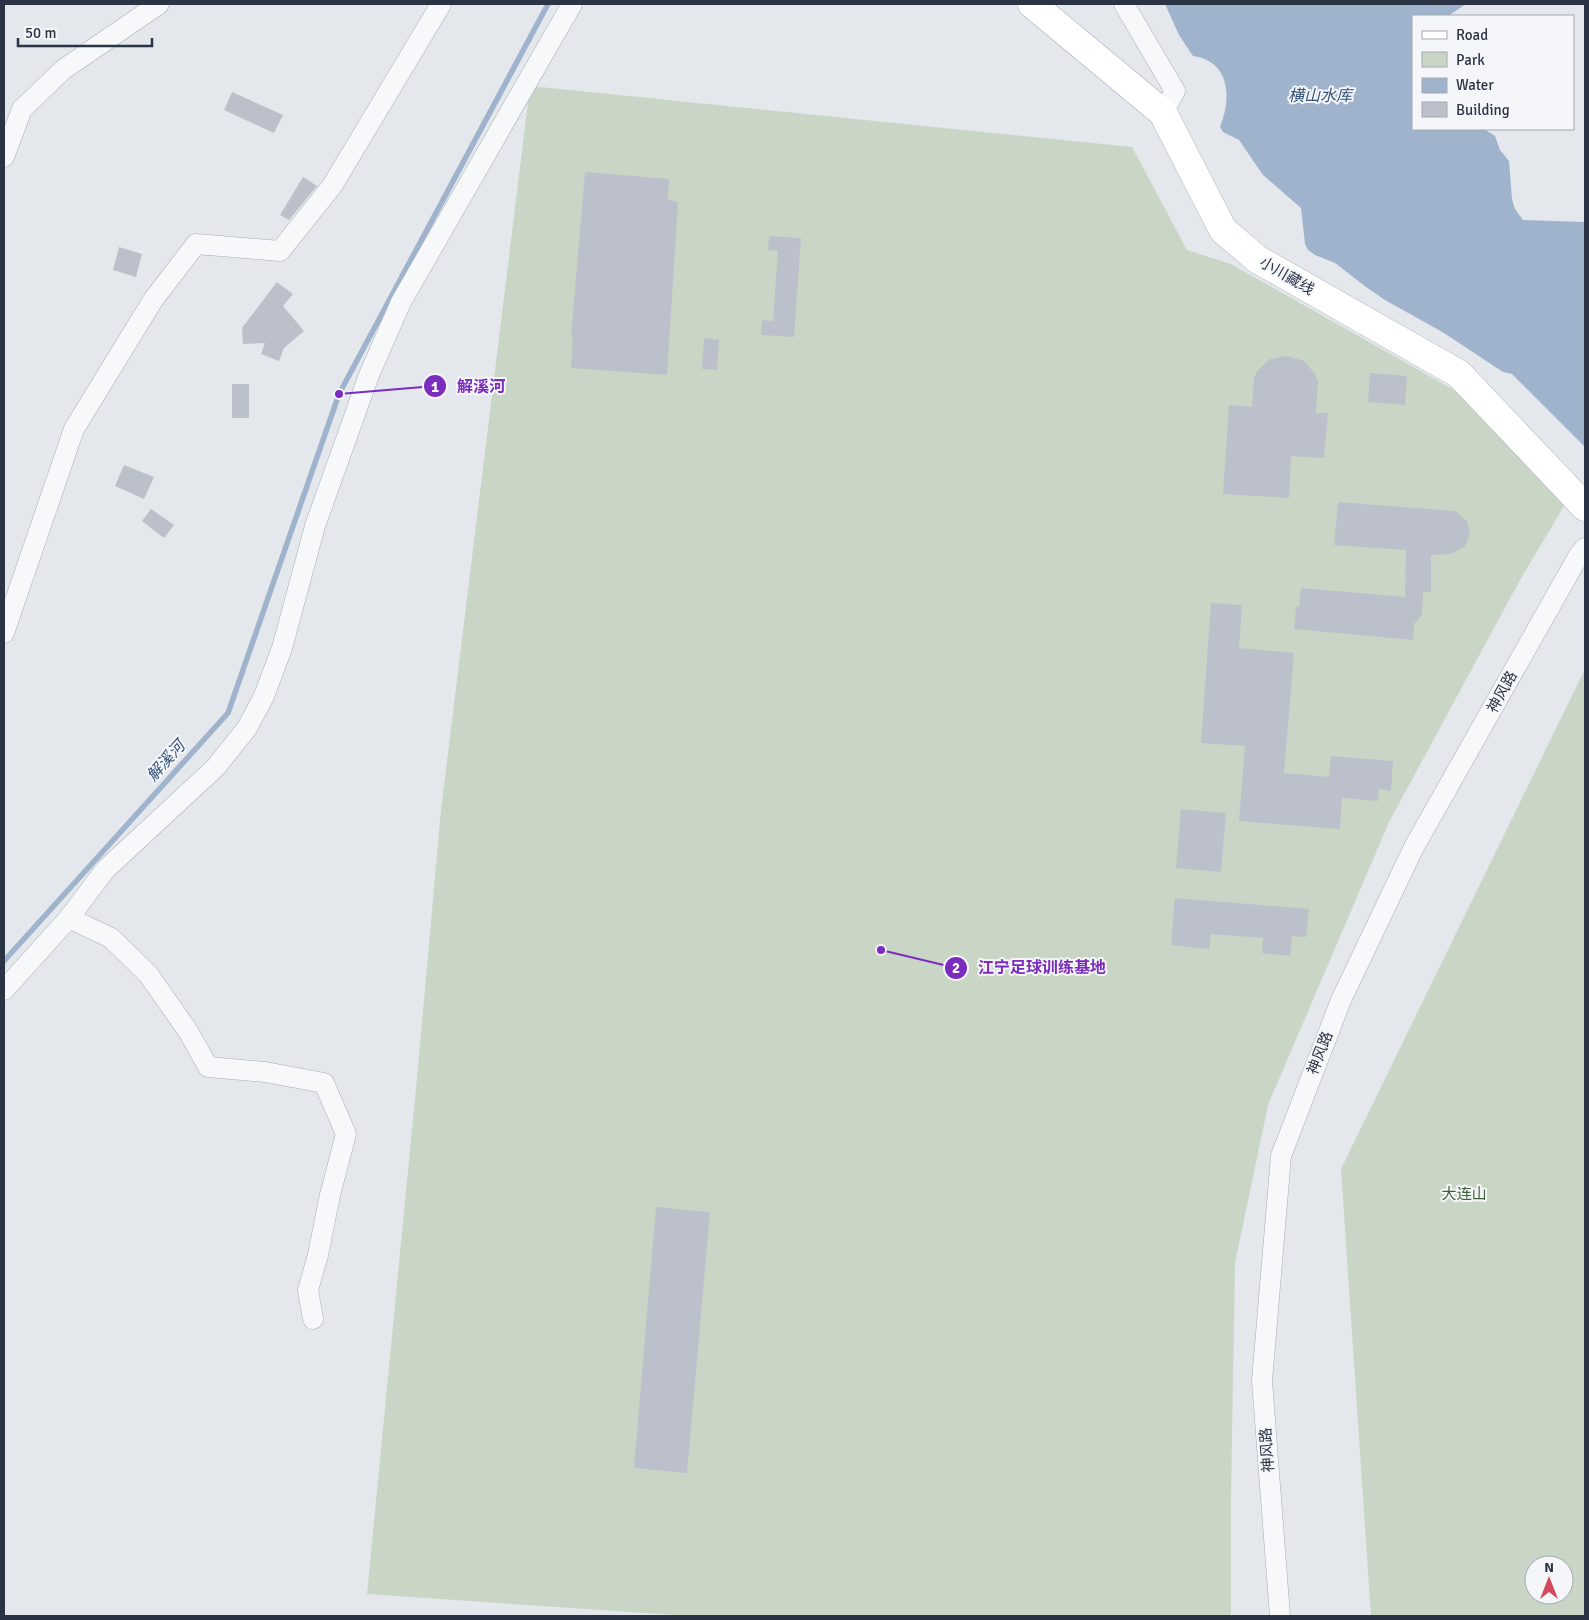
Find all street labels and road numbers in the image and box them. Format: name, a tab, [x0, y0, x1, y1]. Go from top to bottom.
street label: 小川藏线	[1257, 253, 1317, 299]
street label: 神风路	[1483, 668, 1521, 716]
street label: 神风路	[1304, 1029, 1336, 1077]
street label: 神风路	[1256, 1427, 1278, 1473]

